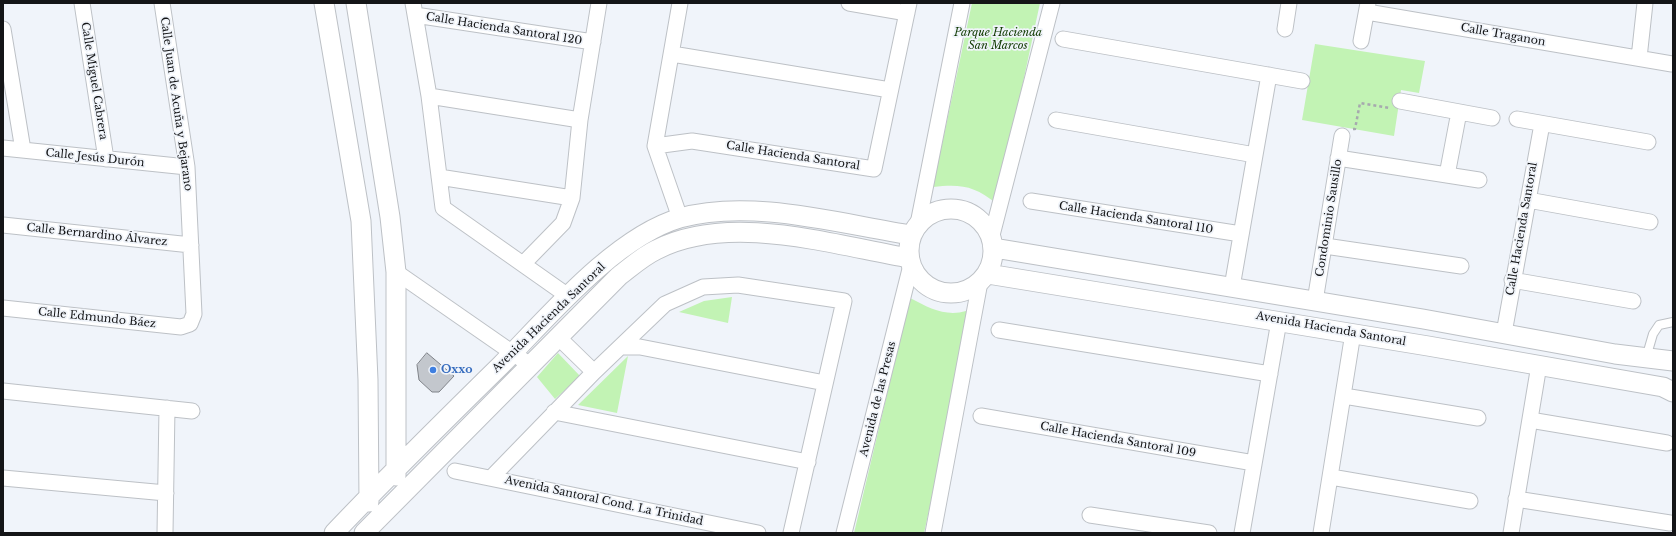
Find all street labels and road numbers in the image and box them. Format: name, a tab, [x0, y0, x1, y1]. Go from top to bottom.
street label: Calle Hacienda Santoral 120	[425, 10, 583, 48]
street label: Calle Juan de Acuña y Bejarano	[157, 16, 195, 192]
street label: Calle Miguel Cabrera	[78, 21, 110, 141]
street label: Calle Traganon	[1460, 21, 1546, 49]
street label: Calle Hacienda Santoral	[725, 139, 861, 173]
street label: Calle Jesús Durón	[45, 146, 145, 170]
street label: Condominio Sausillo	[1313, 158, 1345, 278]
street label: Calle Hacienda Santoral	[1504, 161, 1540, 297]
street label: Calle Hacienda Santoral 110	[1058, 199, 1214, 237]
street label: Calle Bernardino Álvarez	[26, 221, 168, 249]
street label: Avenida Hacienda Santoral	[490, 260, 608, 376]
street label: Calle Edmundo Báez	[37, 305, 157, 331]
street label: Avenida Hacienda Santoral	[1255, 309, 1407, 349]
street label: Avenida de las Presas	[857, 340, 899, 458]
street label: Calle Hacienda Santoral 109	[1039, 420, 1197, 460]
street label: Avenida Santoral Cond. La Trinidad	[504, 473, 704, 529]

